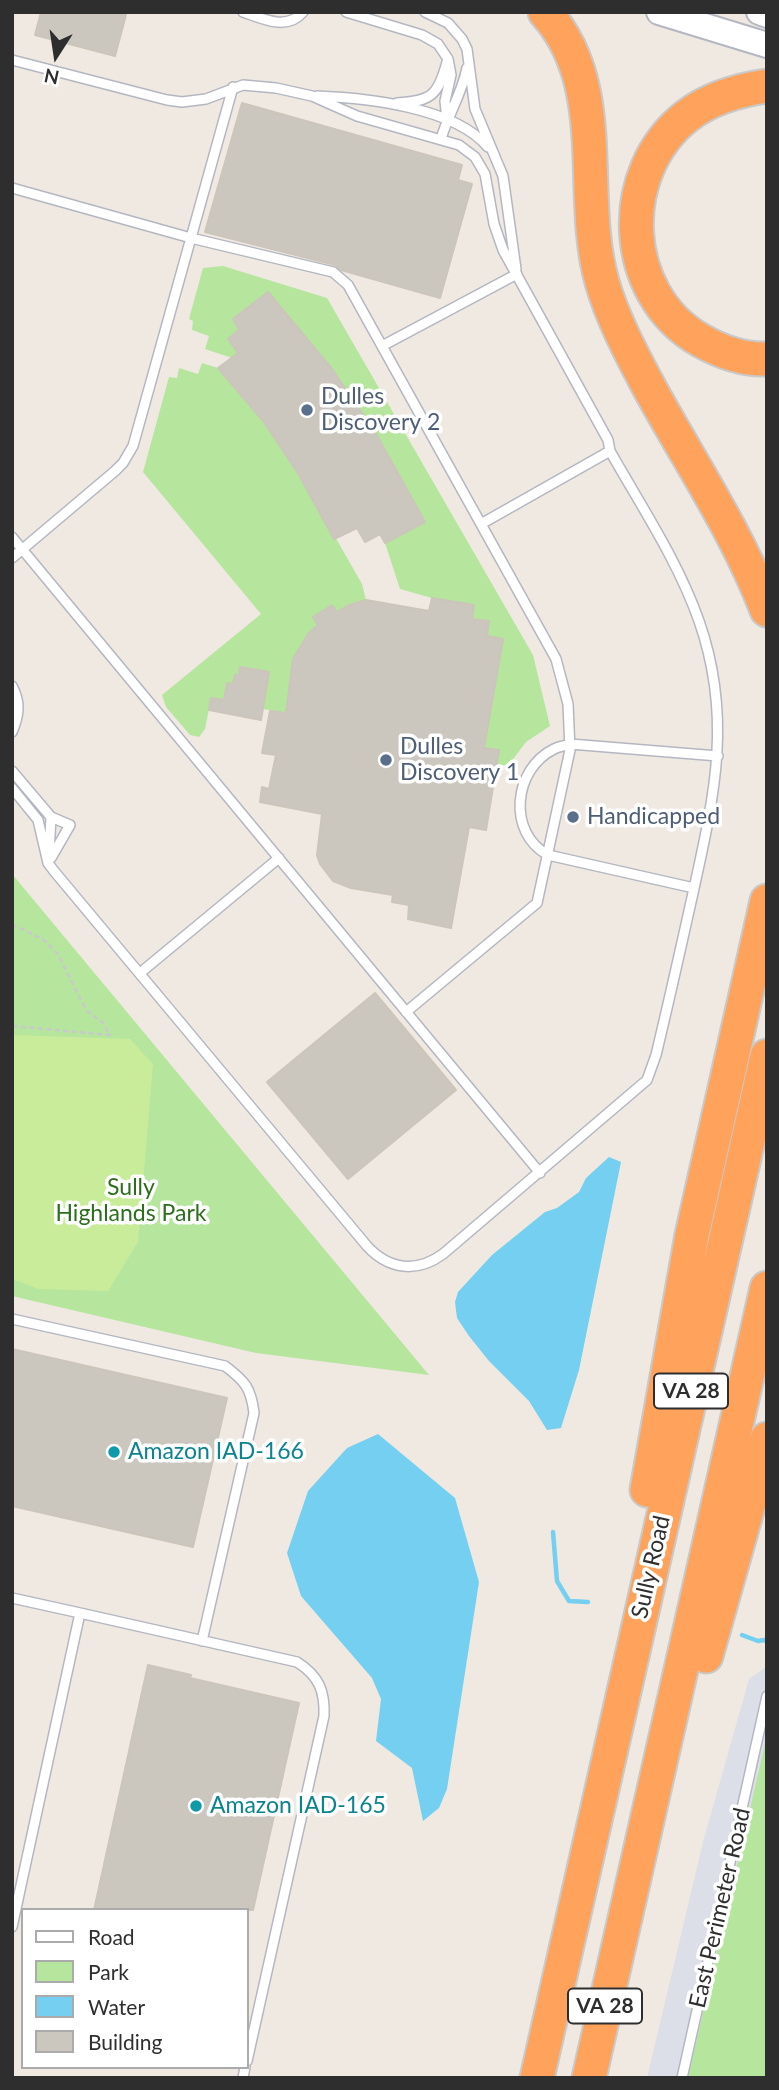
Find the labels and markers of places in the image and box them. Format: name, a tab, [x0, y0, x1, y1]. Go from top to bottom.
place label: Dulles Discovery 2	[321, 383, 440, 437]
marker: Dulles Discovery 2	[299, 402, 315, 418]
place label: Dulles Discovery 1	[400, 733, 519, 787]
marker: Dulles Discovery 1	[378, 752, 394, 768]
place label: Handicapped	[587, 803, 720, 831]
marker: Handicapped	[565, 809, 581, 825]
place label: Amazon IAD-166	[128, 1438, 304, 1466]
marker: Amazon IAD-166	[106, 1444, 122, 1460]
place label: Amazon IAD-165	[210, 1792, 386, 1820]
marker: Amazon IAD-165	[188, 1798, 204, 1814]

